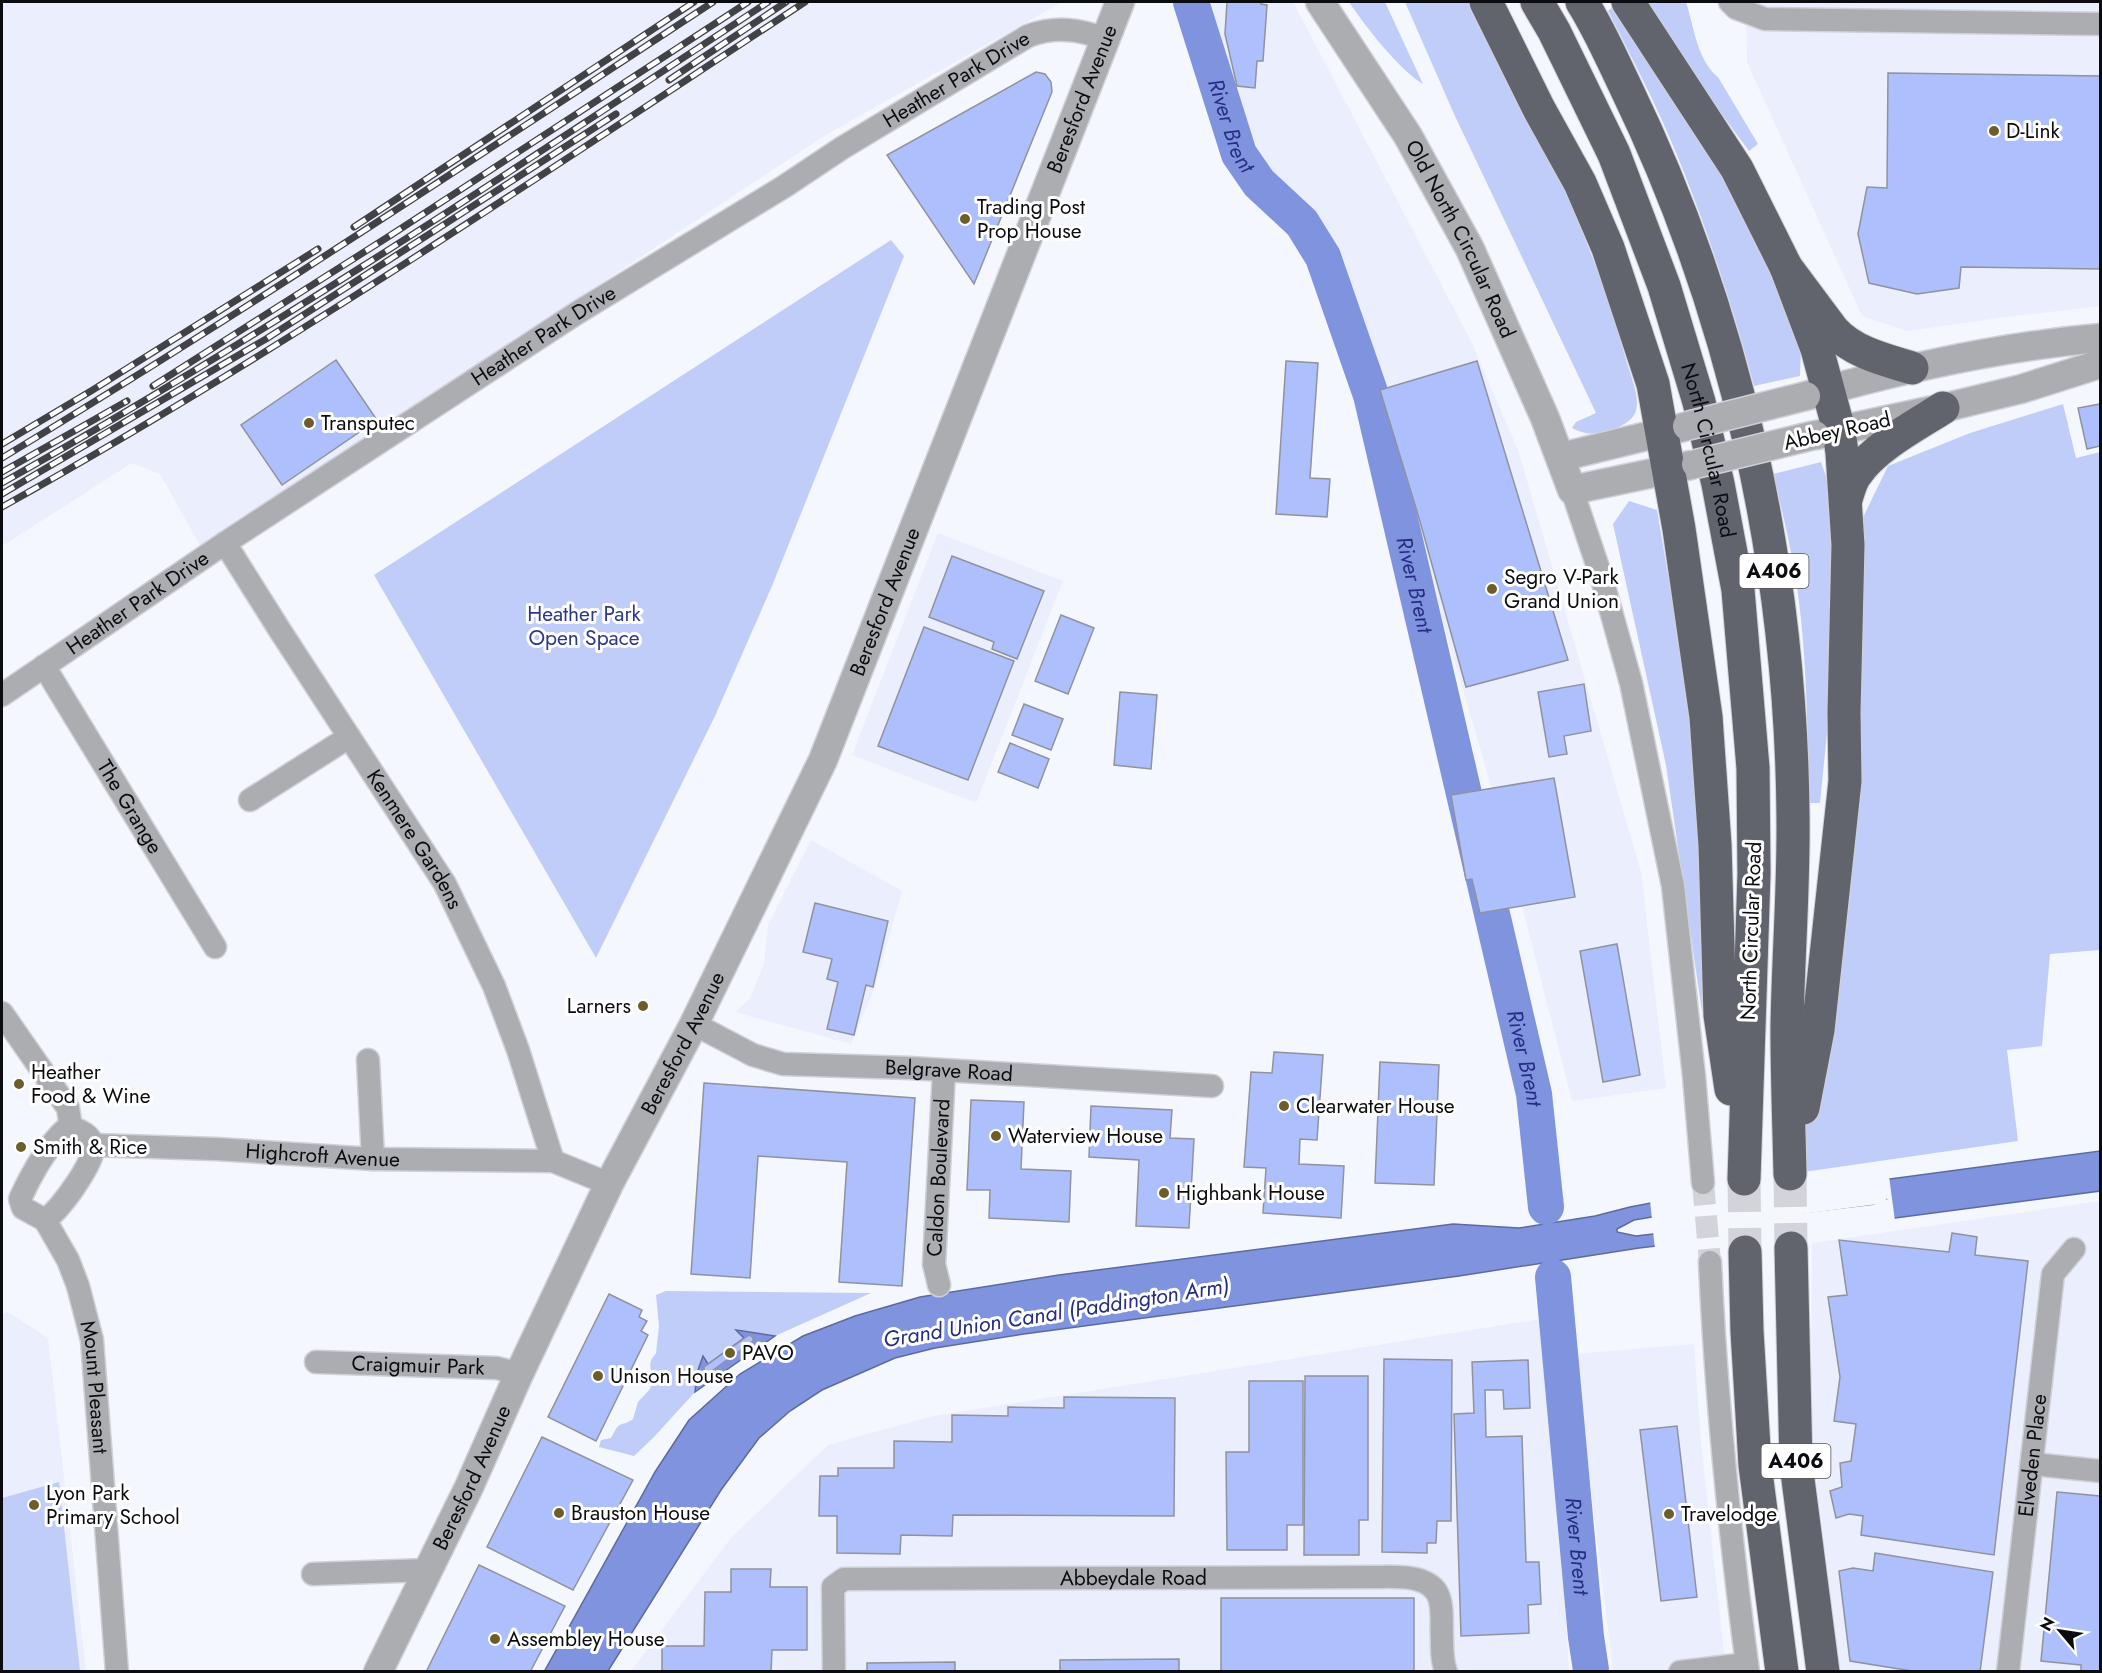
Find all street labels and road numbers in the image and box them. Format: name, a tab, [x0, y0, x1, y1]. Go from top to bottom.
street label: Beresford Avenue	[1039, 20, 1125, 178]
street label: Heather Park Drive	[877, 23, 1036, 135]
street label: Old North Circular Road	[1398, 134, 1523, 343]
street label: Heather Park Drive	[465, 278, 622, 393]
street label: North Circular Road	[1673, 359, 1743, 540]
street label: Abbey Road	[1780, 404, 1894, 458]
street label: Beresford Avenue	[842, 523, 928, 680]
street label: Heather Park Drive	[60, 543, 215, 662]
road number: A406	[1740, 554, 1808, 588]
street label: The Grange	[90, 754, 170, 860]
street label: Kenmere Gardens	[359, 764, 470, 914]
street label: North Circular Road	[1733, 841, 1769, 1021]
street label: Beresford Avenue	[633, 967, 732, 1120]
street label: Belgrave Road	[885, 1052, 1014, 1089]
street label: Caldon Boulevard	[919, 1098, 958, 1257]
street label: Highcroft Avenue	[245, 1136, 400, 1174]
street label: Mount Pleasant	[73, 1317, 116, 1455]
street label: Craigmuir Park	[351, 1348, 486, 1383]
street label: Elveden Place	[2011, 1392, 2054, 1519]
street label: Beresford Avenue	[425, 1400, 519, 1555]
road number: A406	[1762, 1444, 1830, 1478]
street label: Abbeydale Road	[1060, 1563, 1207, 1593]

